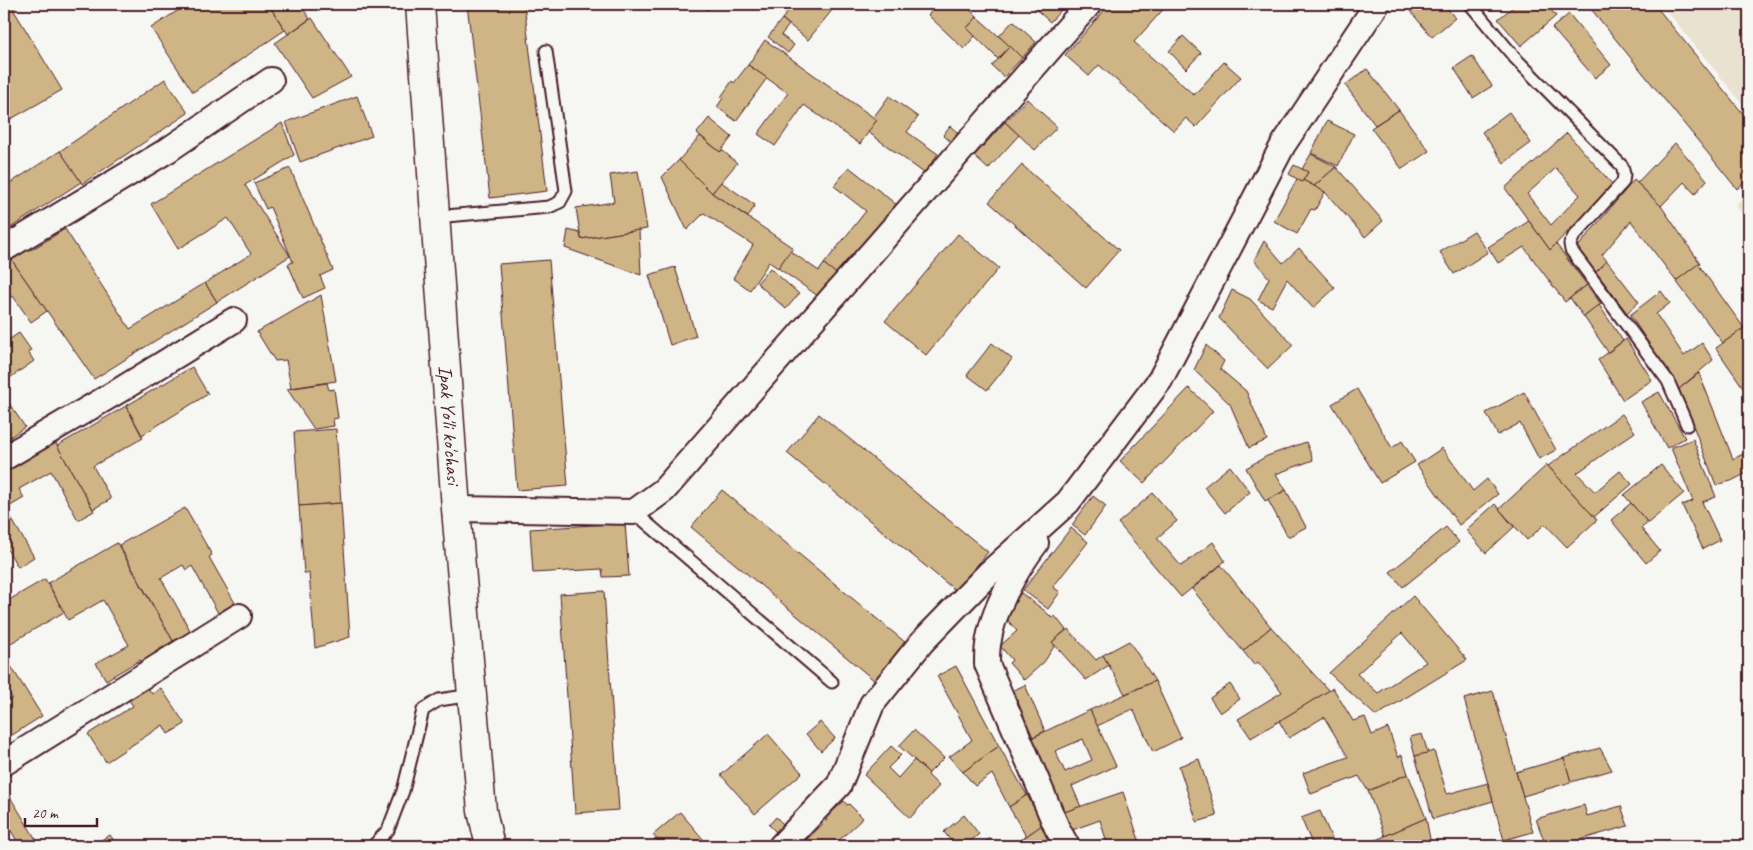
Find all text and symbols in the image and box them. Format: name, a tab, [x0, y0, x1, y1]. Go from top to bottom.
street label: Ipak Yo'li ko'chasi	[433, 365, 467, 488]
scale bar	[25, 795, 98, 827]
text: 20 m	[32, 804, 59, 823]

